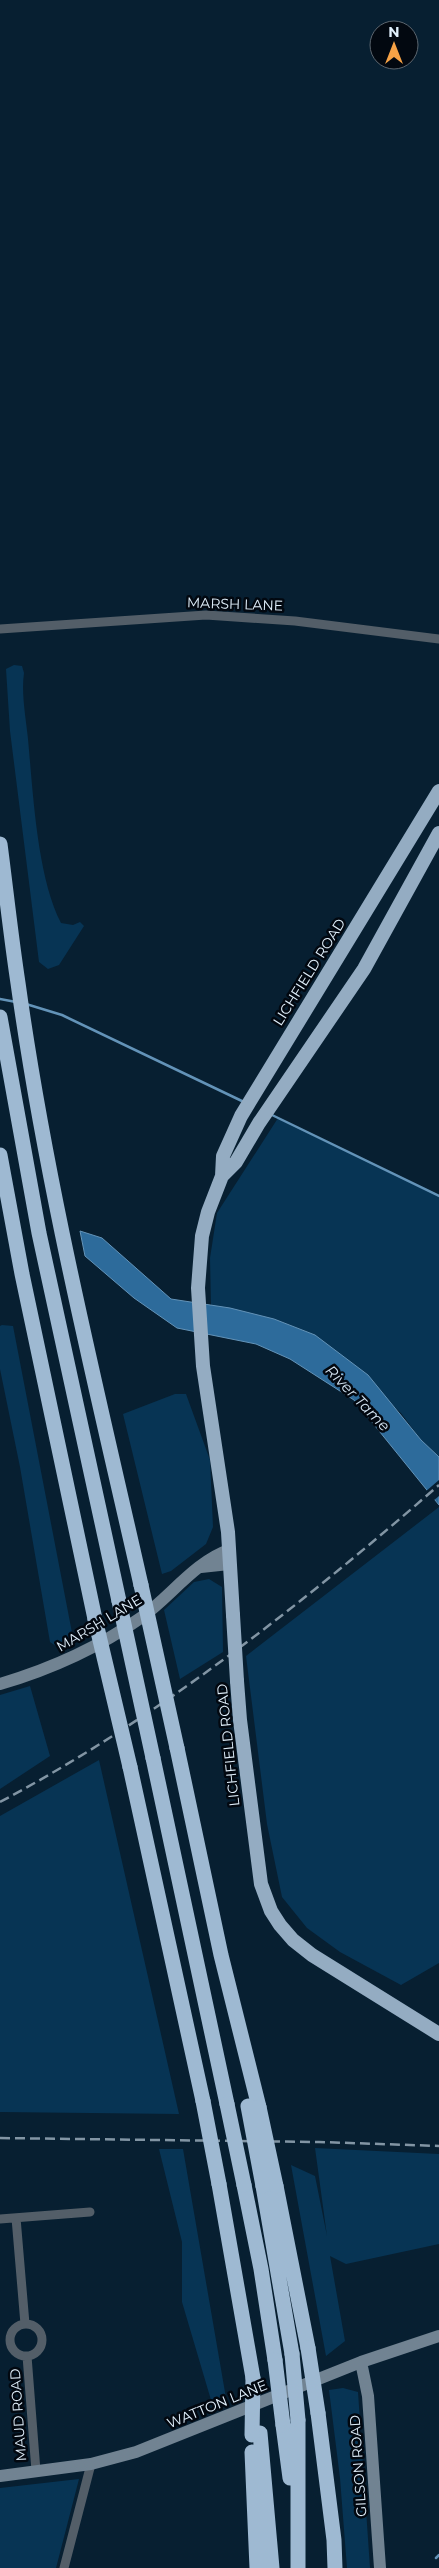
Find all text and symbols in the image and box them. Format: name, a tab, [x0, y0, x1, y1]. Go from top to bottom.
north arrow	[369, 20, 419, 70]
text: N	[388, 23, 400, 41]
street label: MARSH LANE	[187, 593, 283, 615]
street label: LICHFIELD ROAD	[269, 915, 349, 1029]
water label: River Tame	[322, 1361, 394, 1435]
street label: MARSH LANE	[53, 1591, 145, 1655]
street label: LICHFIELD ROAD	[213, 1683, 243, 1807]
street label: MAUD ROAD	[6, 2368, 30, 2462]
street label: WATTON LANE	[164, 2376, 270, 2432]
street label: GILSON ROAD	[345, 2415, 371, 2517]

